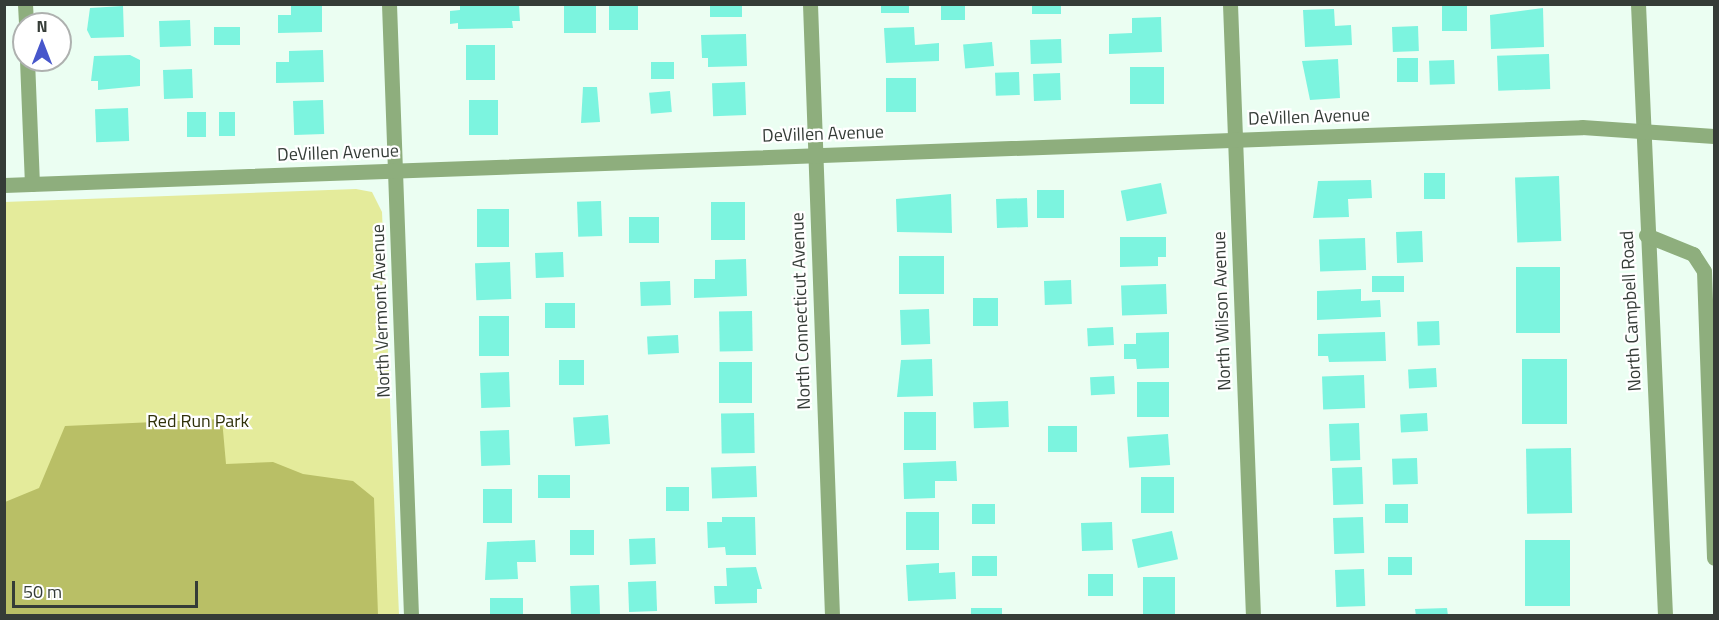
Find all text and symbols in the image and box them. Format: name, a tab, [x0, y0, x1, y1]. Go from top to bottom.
north arrow	[12, 12, 72, 72]
text: N	[36, 14, 48, 38]
street label: DeVillen Avenue	[1248, 104, 1370, 130]
street label: DeVillen Avenue	[762, 121, 884, 147]
street label: DeVillen Avenue	[277, 140, 399, 166]
street label: North Connecticut Avenue	[787, 212, 815, 410]
street label: North Vermont Avenue	[367, 224, 395, 398]
street label: North Campbell Road	[1616, 230, 1646, 392]
street label: North Wilson Avenue	[1208, 231, 1236, 391]
park label: Red Run Park	[147, 410, 249, 432]
scale bar	[15, 569, 201, 607]
text: 50 m	[23, 578, 62, 605]

